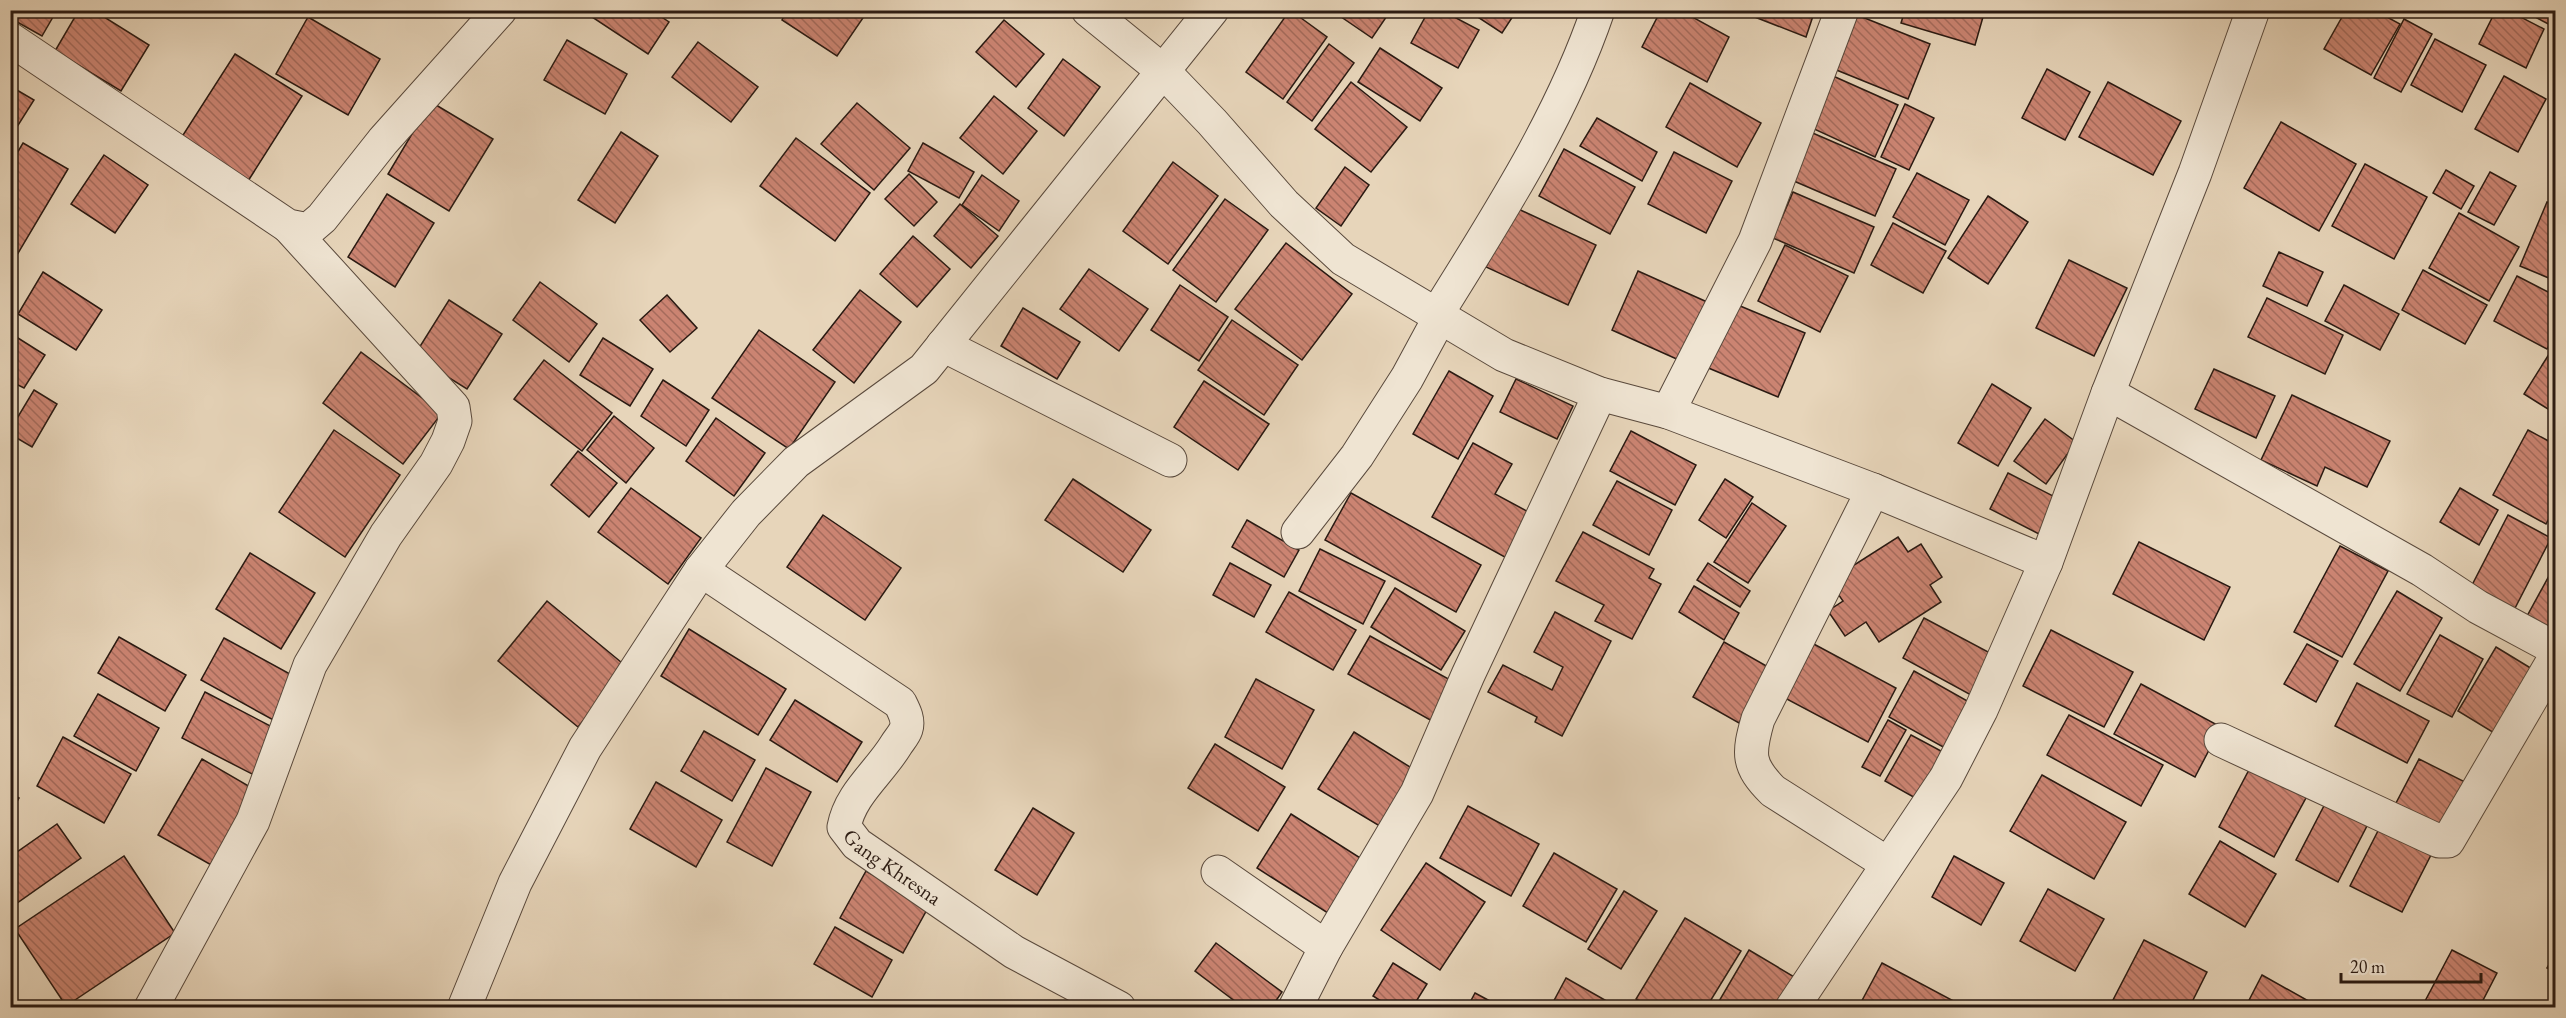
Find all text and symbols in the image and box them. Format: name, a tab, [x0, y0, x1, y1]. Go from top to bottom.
street label: Gang Khresna	[837, 823, 947, 911]
scale bar	[2341, 946, 2480, 984]
text: 20 m	[2350, 955, 2385, 978]

